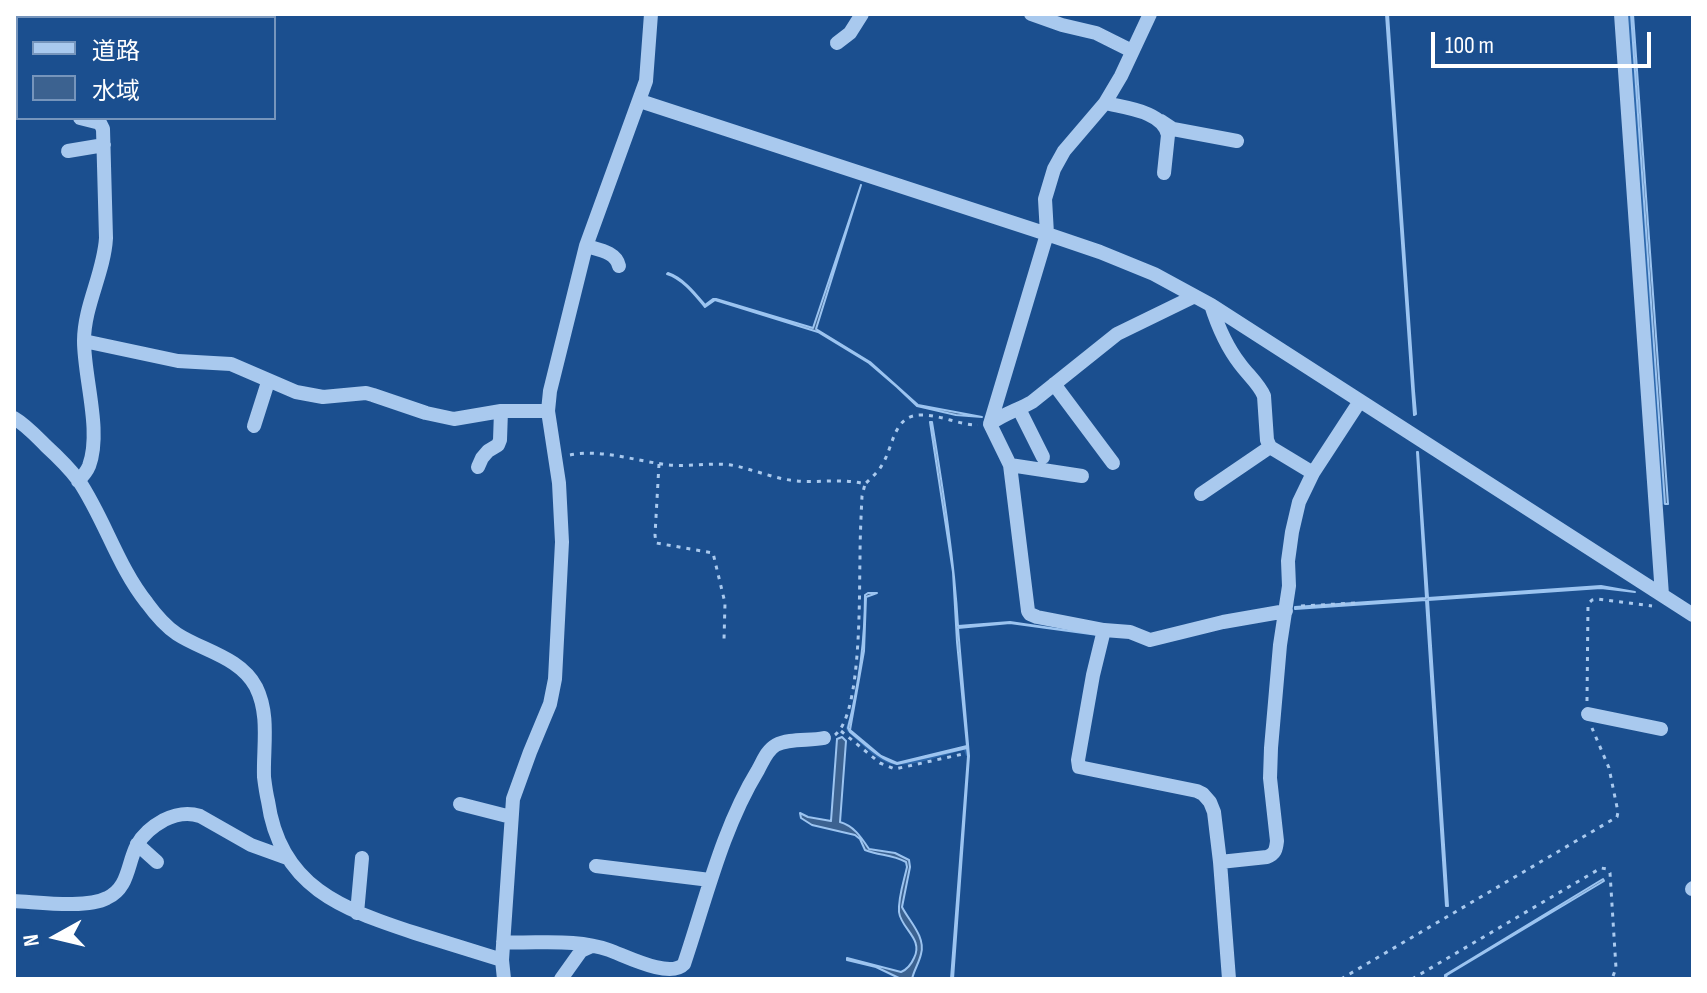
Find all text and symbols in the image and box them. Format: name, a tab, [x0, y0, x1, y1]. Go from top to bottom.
legend	[16, 16, 276, 120]
scale bar	[1435, 16, 1655, 66]
text: 100 m	[1445, 31, 1494, 60]
text: 道路	[92, 37, 140, 66]
text: 水域	[92, 77, 140, 106]
north arrow	[16, 897, 96, 977]
text: N	[18, 933, 46, 948]

